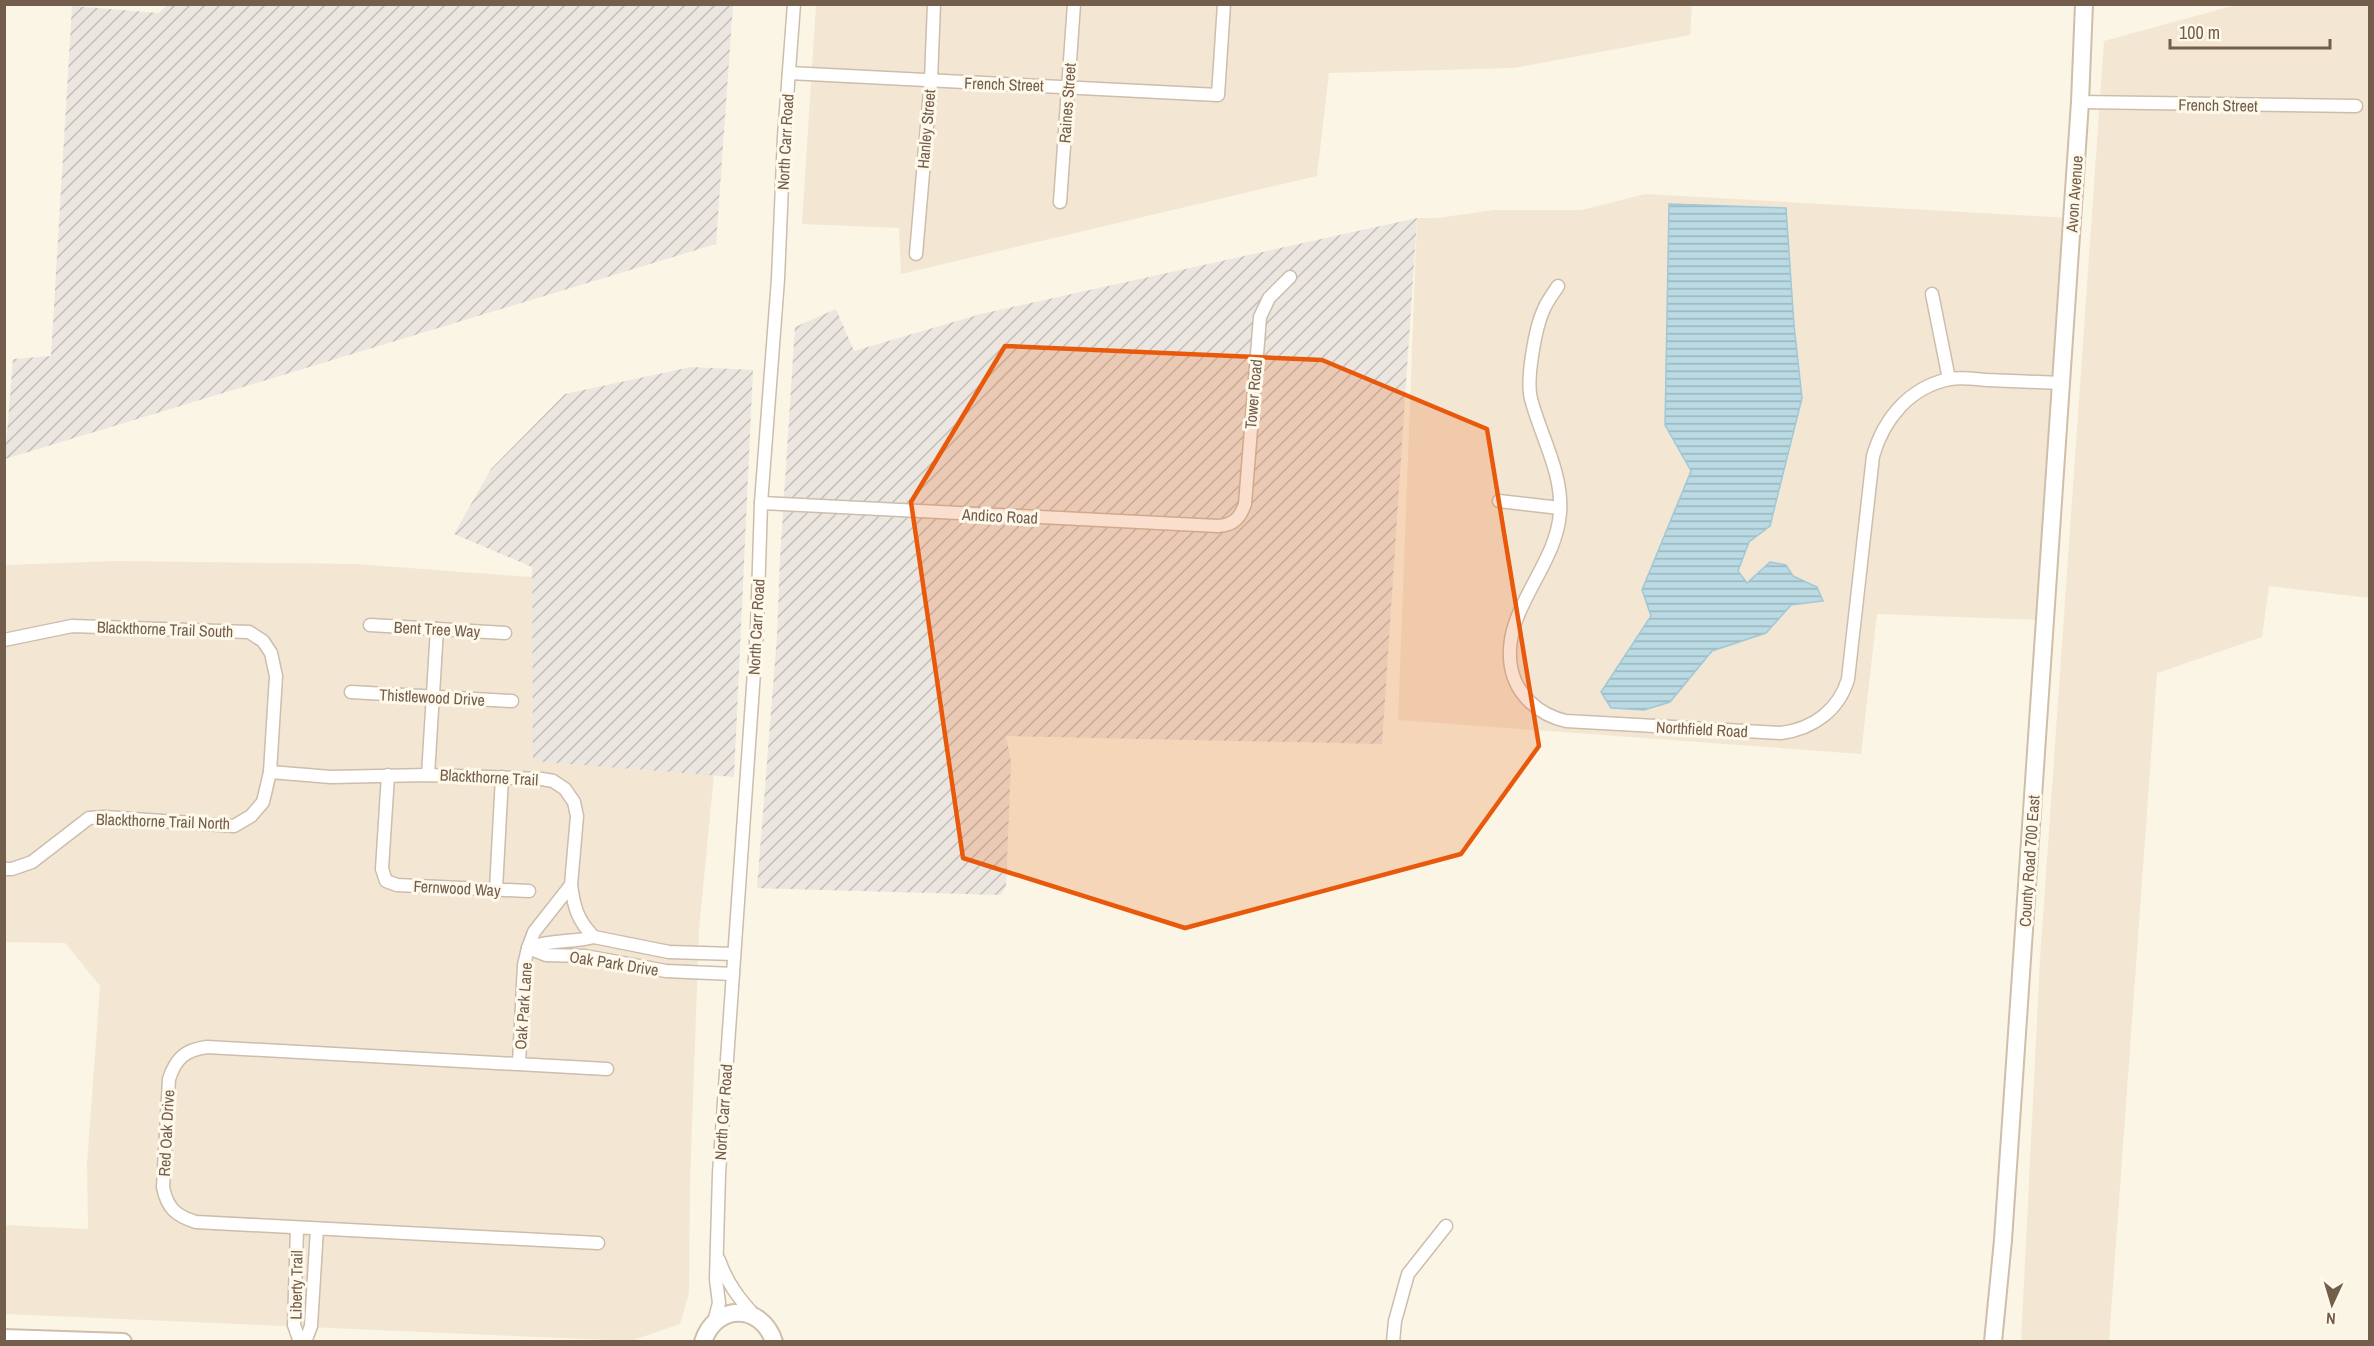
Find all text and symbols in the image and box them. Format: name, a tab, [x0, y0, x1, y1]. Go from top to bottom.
scale bar	[2170, 12, 2330, 50]
text: 100 m	[2179, 20, 2220, 45]
street label: Raines Street	[1053, 62, 1081, 144]
street label: French Street	[964, 72, 1044, 96]
street label: Hanley Street	[912, 88, 940, 170]
street label: North Carr Road	[771, 93, 799, 191]
street label: French Street	[2178, 93, 2258, 117]
street label: Avon Avenue	[2060, 155, 2088, 234]
street label: Tower Road	[1239, 358, 1267, 430]
street label: Andico Road	[961, 503, 1038, 529]
street label: North Carr Road	[742, 578, 770, 676]
street label: Blackthorne Trail South	[96, 616, 234, 642]
street label: Bent Tree Way	[393, 616, 481, 642]
street label: Thistlewood Drive	[379, 683, 485, 711]
street label: Northfield Road	[1656, 716, 1748, 742]
street label: Blackthorne Trail	[439, 763, 539, 791]
street label: County Road 700 East	[2013, 794, 2045, 928]
street label: Blackthorne Trail North	[96, 808, 230, 834]
street label: Fernwood Way	[413, 875, 502, 901]
street label: Oak Park Drive	[568, 945, 660, 981]
street label: Oak Park Lane	[509, 962, 537, 1050]
street label: North Carr Road	[709, 1063, 737, 1161]
street label: Red Oak Drive	[153, 1089, 179, 1177]
street label: Liberty Trail	[284, 1250, 308, 1320]
north arrow	[2302, 1274, 2362, 1334]
text: N	[2325, 1308, 2336, 1330]

